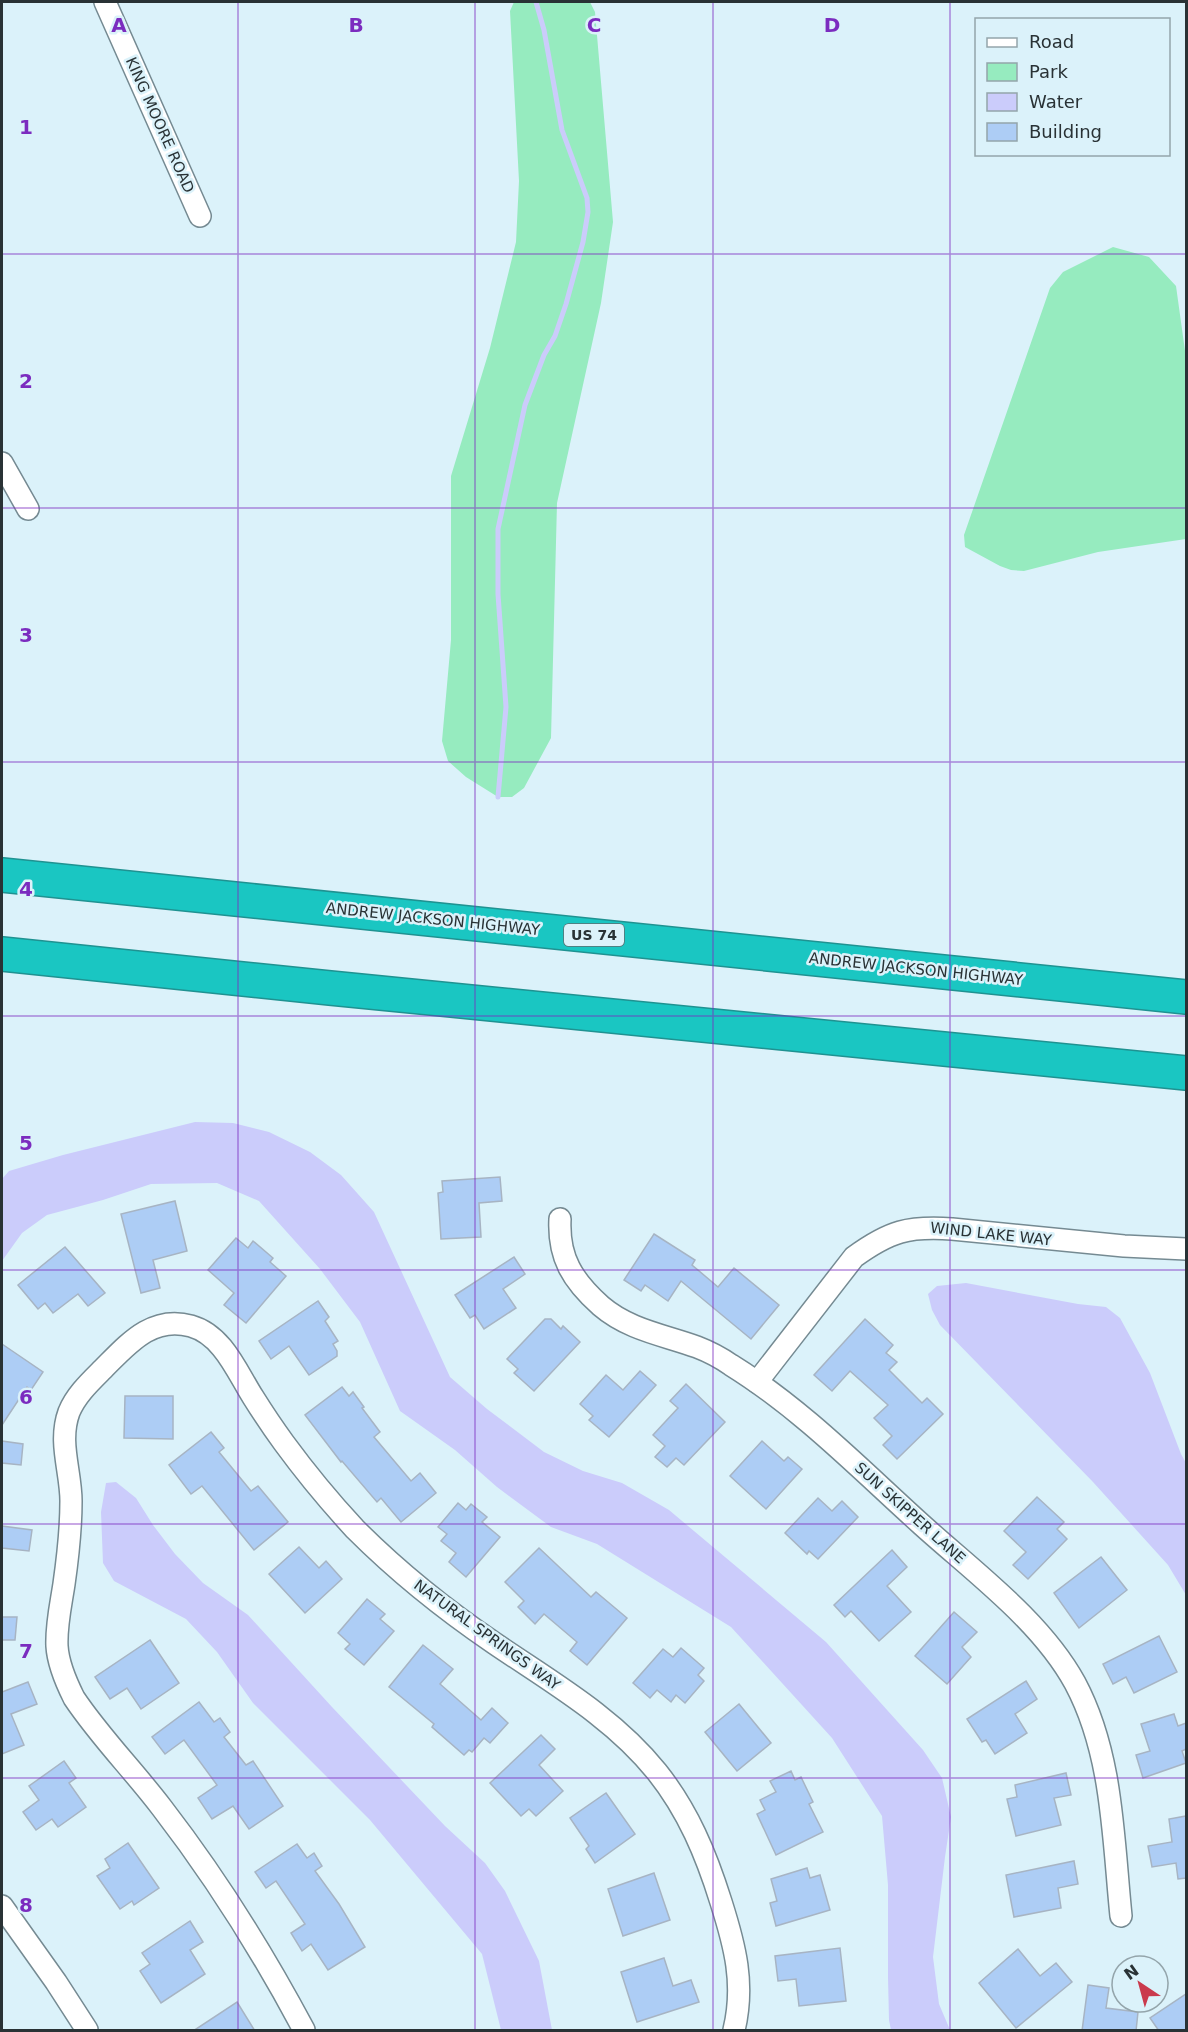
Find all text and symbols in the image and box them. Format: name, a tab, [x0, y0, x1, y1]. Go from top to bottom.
text: A	[111, 13, 127, 37]
text: B	[348, 13, 364, 37]
text: C	[587, 13, 601, 37]
text: D	[824, 13, 840, 37]
legend	[975, 18, 1170, 156]
text: Road	[1029, 31, 1074, 52]
street label: KING MOORE ROAD	[122, 54, 198, 196]
text: Park	[1029, 61, 1068, 82]
text: Water	[1029, 91, 1083, 112]
text: 1	[19, 115, 33, 139]
text: Building	[1029, 121, 1102, 142]
text: 2	[19, 369, 33, 393]
text: 3	[19, 623, 33, 647]
text: 4	[19, 877, 33, 901]
street label: ANDREW JACKSON HIGHWAY	[325, 899, 542, 939]
road number: US 74	[564, 924, 624, 946]
street label: ANDREW JACKSON HIGHWAY	[808, 949, 1025, 989]
text: 5	[19, 1131, 33, 1155]
street label: WIND LAKE WAY	[929, 1219, 1053, 1249]
text: 6	[19, 1385, 33, 1409]
street label: SUN SKIPPER LANE	[851, 1459, 969, 1567]
street label: NATURAL SPRINGS WAY	[410, 1576, 564, 1695]
text: 7	[19, 1639, 33, 1663]
text: 8	[19, 1893, 33, 1917]
north arrow	[1110, 1954, 1170, 2014]
text: N	[1120, 1961, 1142, 1984]

